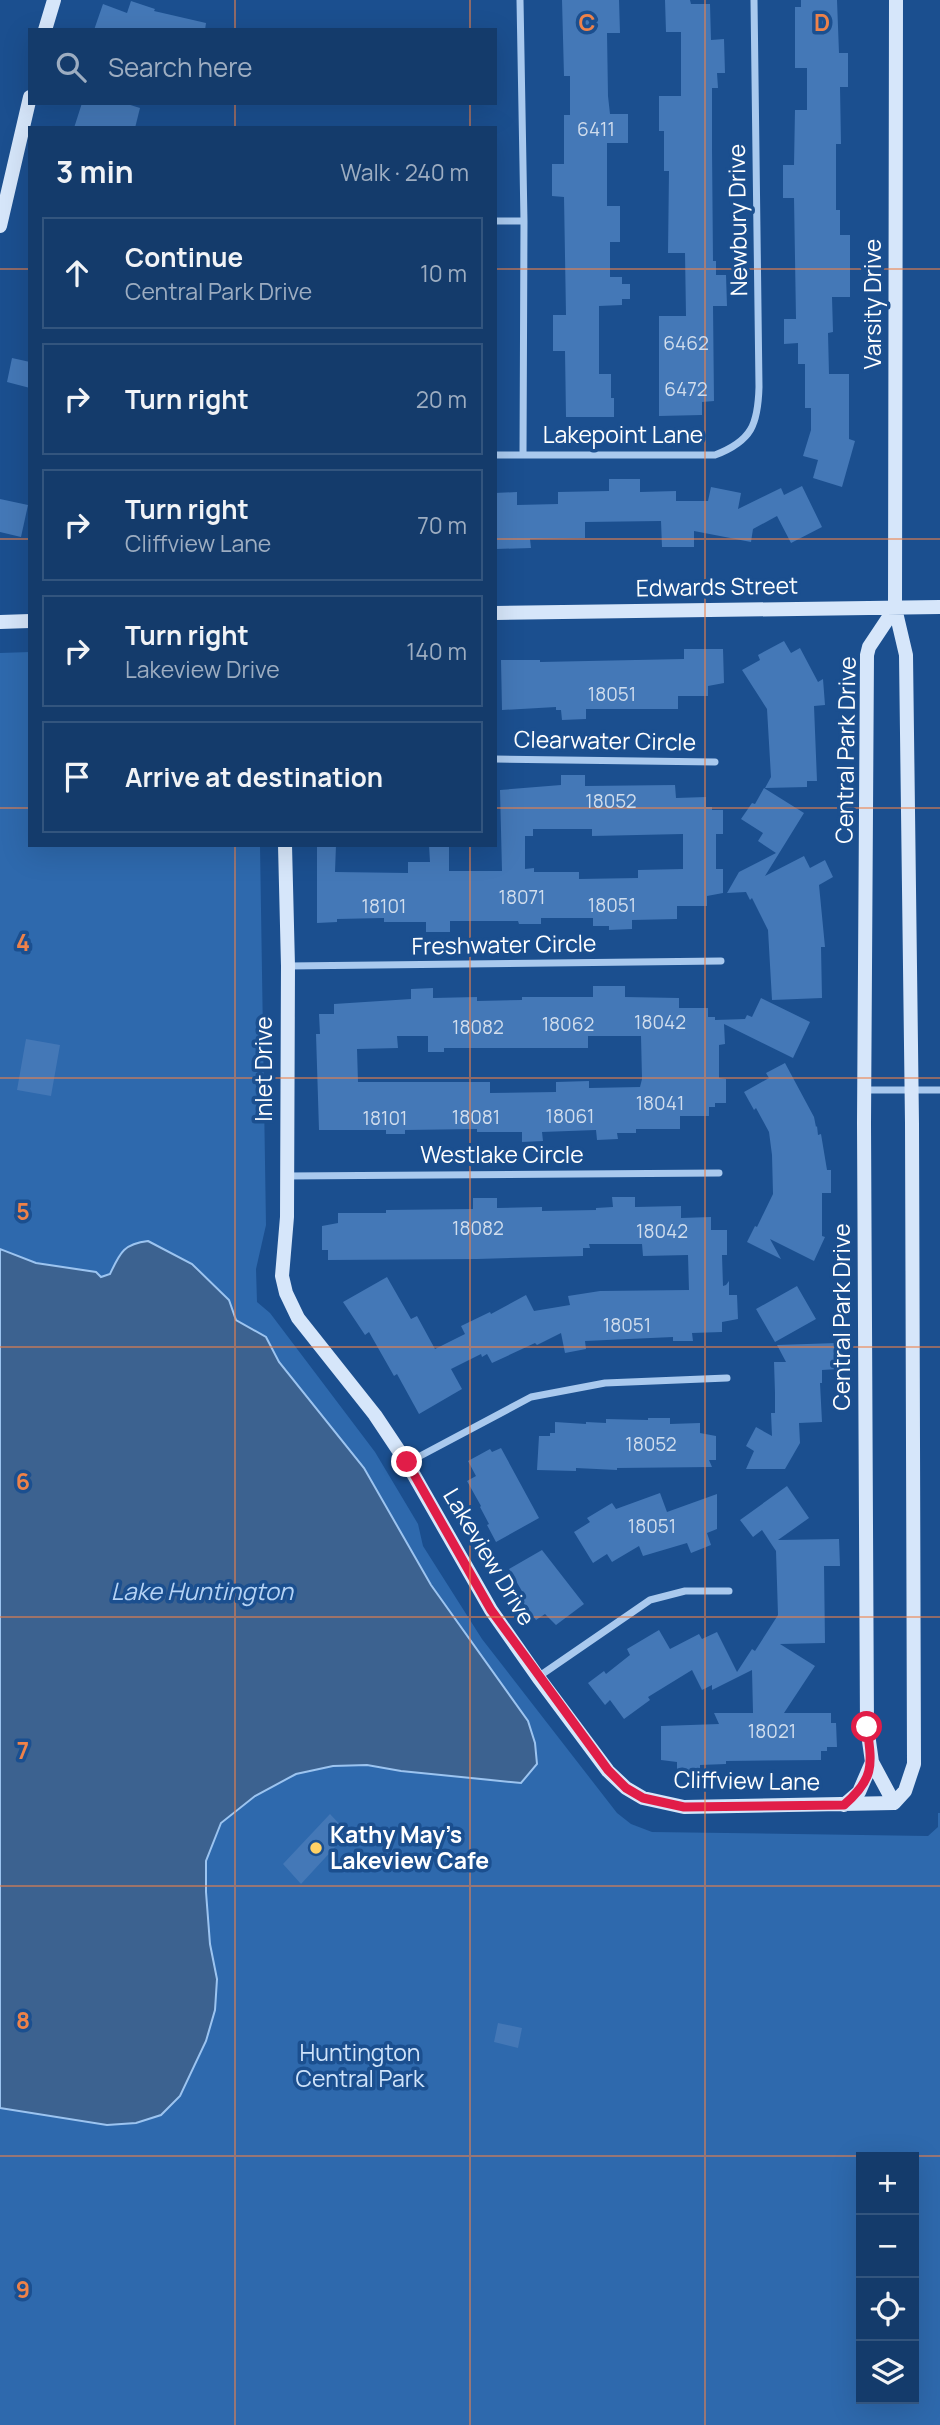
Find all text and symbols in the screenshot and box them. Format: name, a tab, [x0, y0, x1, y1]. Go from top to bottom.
text: C	[579, 6, 596, 38]
text: D	[814, 6, 830, 38]
search box	[28, 28, 497, 105]
icon: search	[52, 48, 90, 86]
text: Search here	[108, 49, 253, 85]
house number: 6411	[577, 116, 615, 142]
street label: Newbury Drive	[720, 144, 754, 296]
text: 3 min	[56, 151, 134, 192]
text: Walk · 240 m	[340, 156, 469, 188]
text: Continue	[125, 239, 243, 275]
street label: Varsity Drive	[856, 239, 888, 369]
icon: ahead	[58, 254, 96, 292]
text: 10 m	[420, 257, 467, 289]
text: Central Park Drive	[125, 275, 312, 307]
house number: 6462	[663, 330, 709, 356]
house number: 6472	[664, 376, 708, 402]
icon: right	[58, 380, 96, 418]
text: Turn right	[125, 381, 249, 417]
text: 20 m	[416, 383, 467, 415]
street label: Lakepoint Lane	[543, 418, 703, 450]
text: Turn right	[125, 491, 249, 527]
icon: right	[58, 506, 96, 544]
text: 70 m	[417, 509, 467, 541]
text: Cliffview Lane	[125, 527, 271, 559]
street label: Edwards Street	[636, 569, 798, 603]
text: Turn right	[125, 617, 249, 653]
icon: right	[58, 632, 96, 670]
text: 140 m	[406, 635, 467, 667]
text: Lakeview Drive	[125, 653, 280, 685]
street label: Central Park Drive	[827, 656, 863, 844]
house number: 18051	[588, 681, 636, 707]
street label: Clearwater Circle	[514, 722, 696, 758]
icon: arrive	[58, 758, 96, 796]
text: Arrive at destination	[125, 759, 383, 795]
house number: 18052	[585, 788, 637, 814]
house number: 18071	[499, 884, 545, 910]
house number: 18051	[588, 892, 636, 918]
house number: 18101	[362, 893, 406, 919]
text: 4	[16, 926, 30, 958]
street label: Freshwater Circle	[411, 926, 597, 962]
house number: 18042	[634, 1009, 686, 1035]
house number: 18062	[542, 1011, 594, 1037]
house number: 18082	[452, 1014, 504, 1040]
street label: Inlet Drive	[247, 1016, 279, 1122]
house number: 18041	[636, 1090, 684, 1116]
house number: 18061	[546, 1103, 594, 1129]
house number: 18081	[452, 1104, 500, 1130]
house number: 18101	[363, 1105, 407, 1131]
street label: Westlake Circle	[420, 1138, 584, 1170]
text: 5	[16, 1195, 30, 1227]
house number: 18082	[452, 1215, 504, 1241]
house number: 18042	[636, 1218, 688, 1244]
street label: Central Park Drive	[825, 1223, 857, 1411]
house number: 18051	[603, 1312, 651, 1338]
house number: 18052	[625, 1431, 677, 1457]
route end	[391, 1446, 422, 1477]
text: 6	[16, 1465, 30, 1497]
street label: Lakeview Drive	[436, 1482, 543, 1631]
house number: 18051	[628, 1513, 676, 1539]
water label: Lake Huntington	[111, 1574, 294, 1607]
route start	[851, 1711, 882, 1742]
house number: 18021	[748, 1718, 796, 1744]
text: 7	[17, 1734, 29, 1766]
street label: Cliffview Lane	[674, 1763, 820, 1797]
place label: Kathy May’s Lakeview Cafe	[330, 1818, 489, 1876]
marker: Kathy May’s Lakeview Cafe	[308, 1840, 324, 1856]
text: 8	[16, 2004, 30, 2036]
park label: Huntington Central Park	[296, 2036, 425, 2094]
map controls	[856, 2152, 919, 2404]
button: +	[856, 2152, 919, 2215]
button: −	[856, 2215, 919, 2278]
text: 9	[16, 2273, 30, 2305]
button: locate	[856, 2278, 919, 2341]
button: layers	[856, 2341, 919, 2404]

